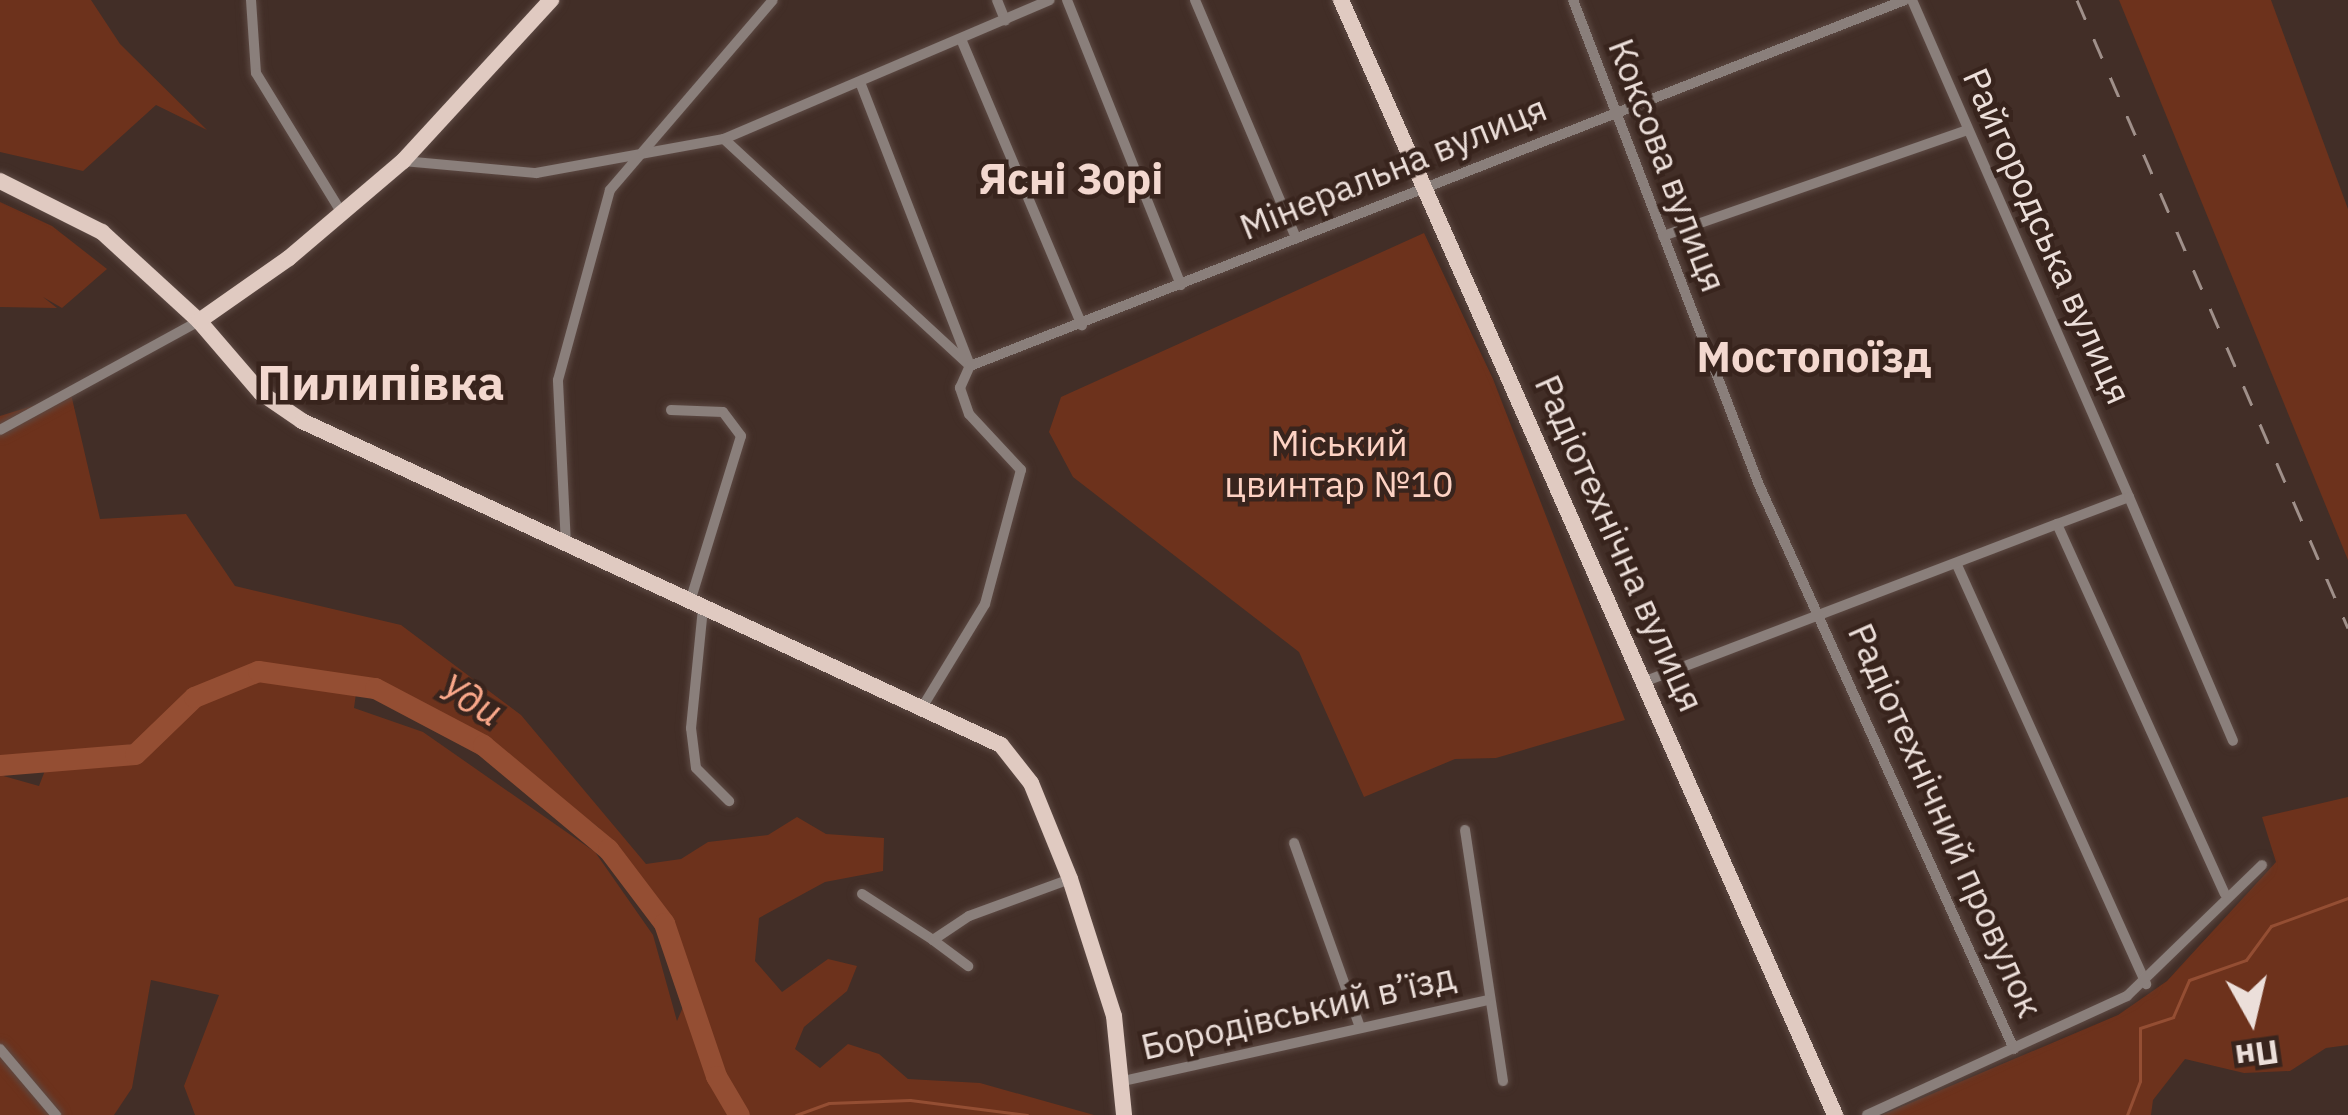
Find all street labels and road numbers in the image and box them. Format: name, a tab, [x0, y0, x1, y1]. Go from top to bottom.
street label: Коксова вулиця	[1600, 32, 1736, 298]
street label: Райгородська вулиця	[1954, 61, 2142, 411]
street label: Мінеральна вулиця	[1233, 86, 1553, 248]
street label: Радіотехнічна вулиця	[1526, 368, 1714, 718]
street label: Радіотехнічний провулок	[1840, 616, 2052, 1024]
street label: Бородівський в’їзд	[1137, 954, 1459, 1068]

